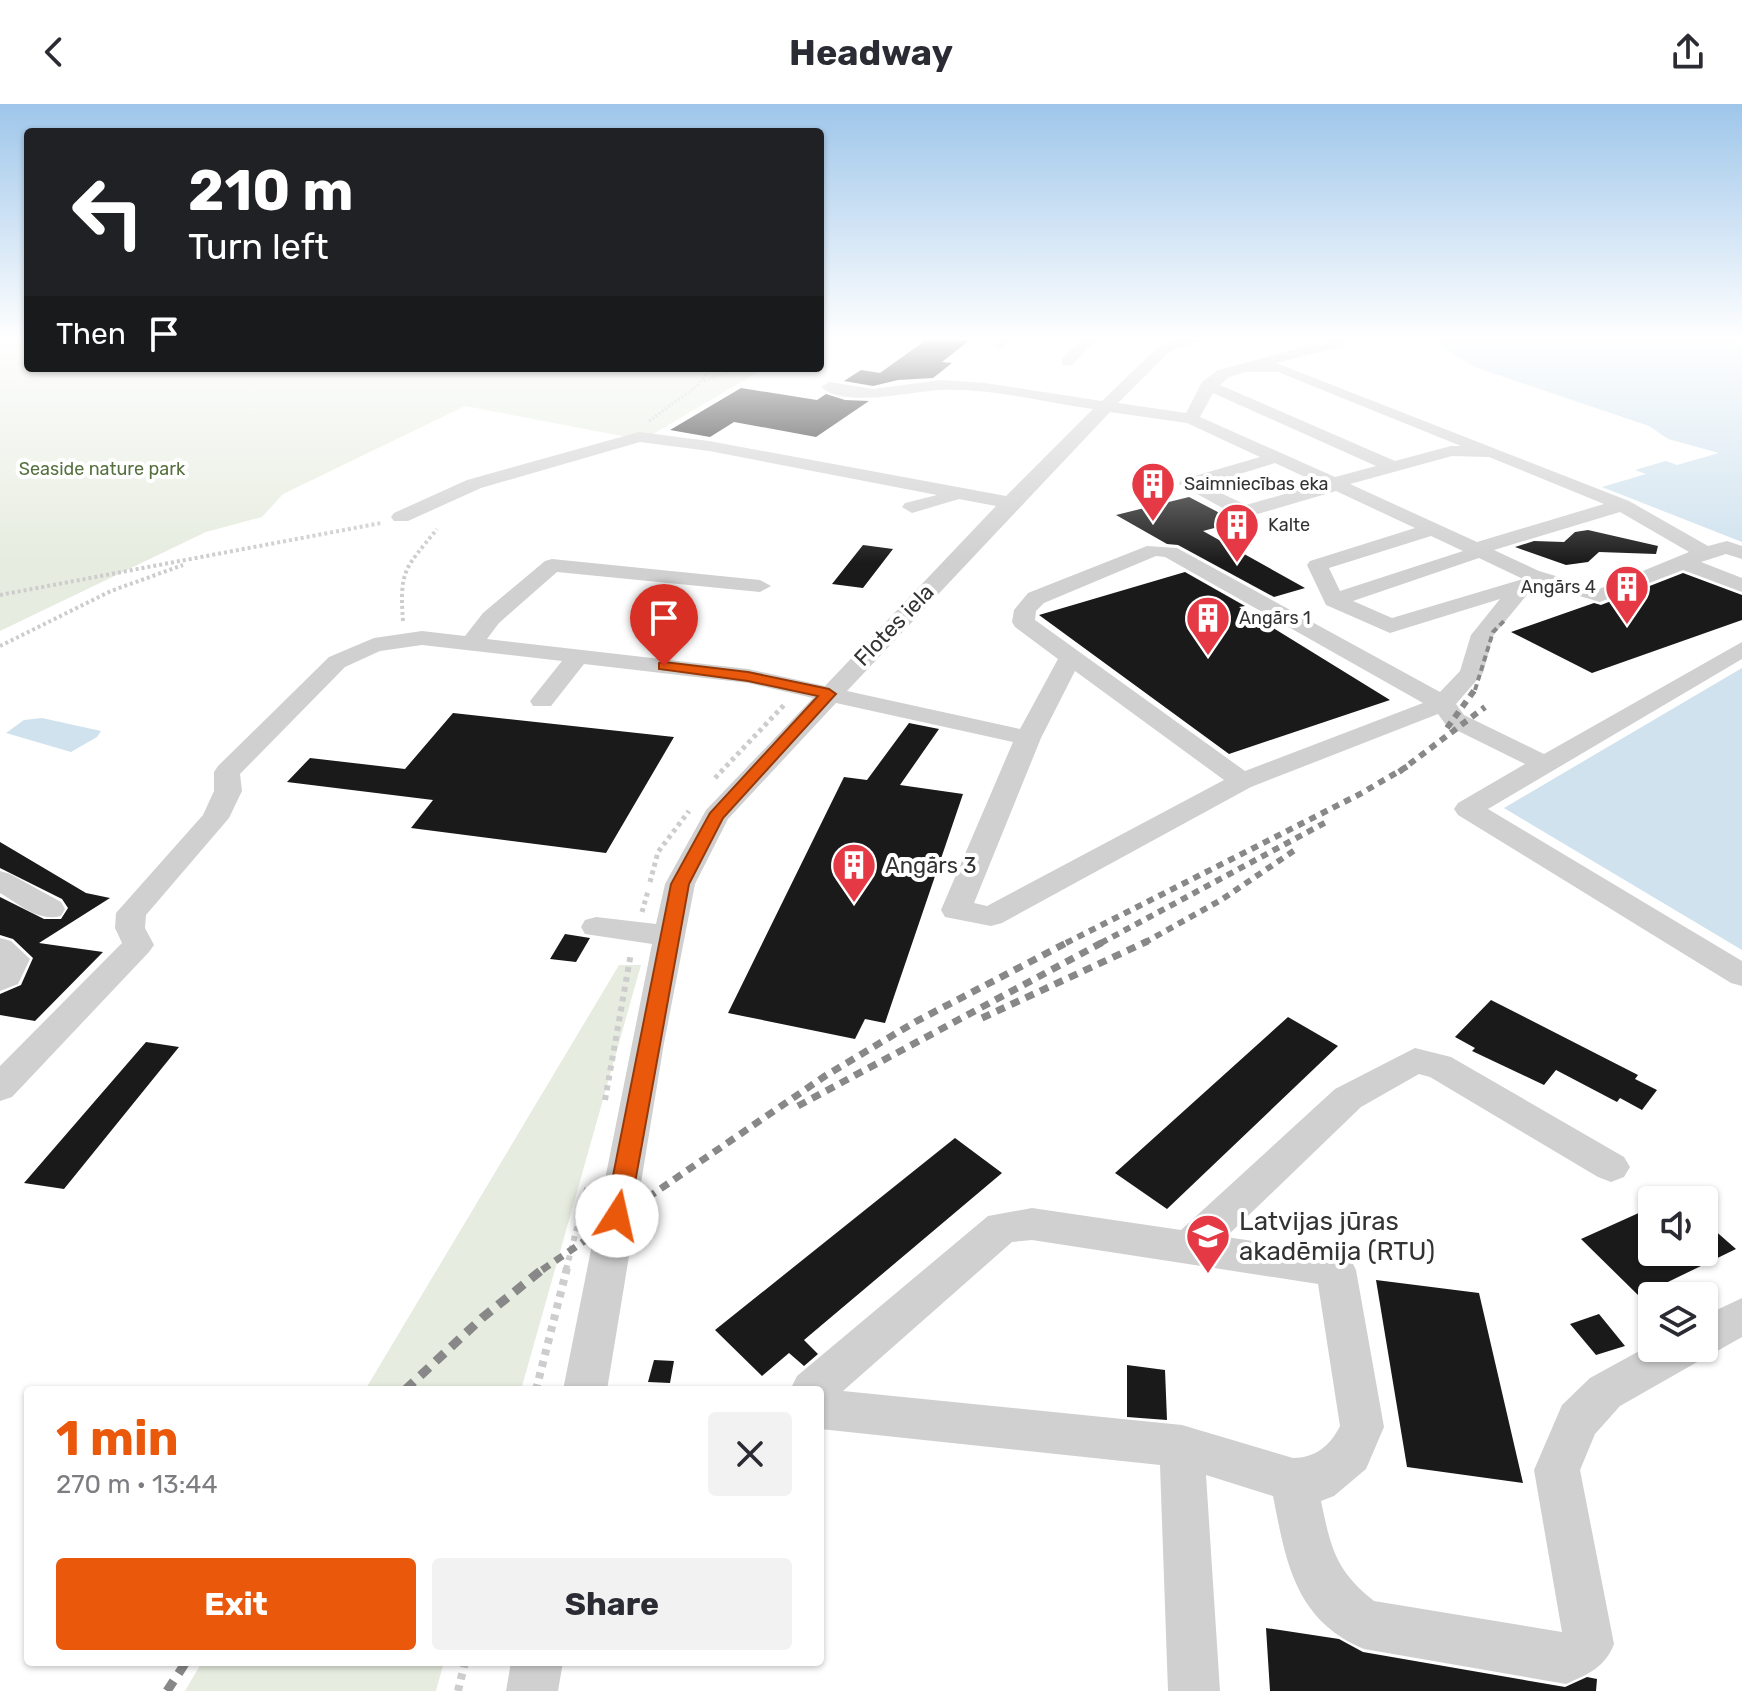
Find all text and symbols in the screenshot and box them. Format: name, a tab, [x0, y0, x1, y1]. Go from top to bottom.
icon: back	[32, 30, 76, 74]
icon: share	[1666, 30, 1710, 74]
text: Headway	[789, 31, 953, 74]
text: 210 m	[188, 158, 354, 224]
icon: left	[56, 160, 160, 264]
text: Turn left	[188, 225, 329, 268]
icon: arrive	[142, 312, 186, 356]
text: Then	[56, 316, 126, 352]
park label: Seaside nature park	[19, 458, 186, 480]
building icon: Saimniecības eka	[1129, 460, 1177, 523]
place label: Saimniecības eka	[1184, 473, 1329, 495]
building icon: Kalte	[1213, 501, 1261, 564]
place label: Kalte	[1268, 514, 1310, 536]
building icon: Angārs 4	[1603, 563, 1651, 626]
place label: Angārs 4	[1521, 576, 1596, 598]
street label: Flotes iela	[848, 578, 940, 672]
pin	[630, 584, 698, 666]
building icon: Angārs 1	[1184, 594, 1232, 657]
icon: arrive	[642, 596, 686, 640]
place label: Angārs 1	[1239, 607, 1311, 629]
building icon: Angārs 3	[830, 841, 878, 904]
place label: Angārs 3	[885, 852, 977, 879]
position arrow	[575, 1174, 659, 1258]
map controls	[1638, 1186, 1718, 1362]
button: sound	[1638, 1186, 1718, 1266]
place label: Latvijas jūras akadēmija (RTU)	[1239, 1206, 1435, 1267]
school or university icon: Latvijas jūras akadēmija (RTU)	[1184, 1212, 1232, 1275]
button: layers	[1638, 1282, 1718, 1362]
text: 1 min	[56, 1410, 179, 1467]
button: close	[708, 1412, 792, 1496]
text: 270 m · 13:44	[56, 1469, 218, 1500]
button: Exit	[56, 1558, 416, 1650]
button: Share	[432, 1558, 792, 1650]

